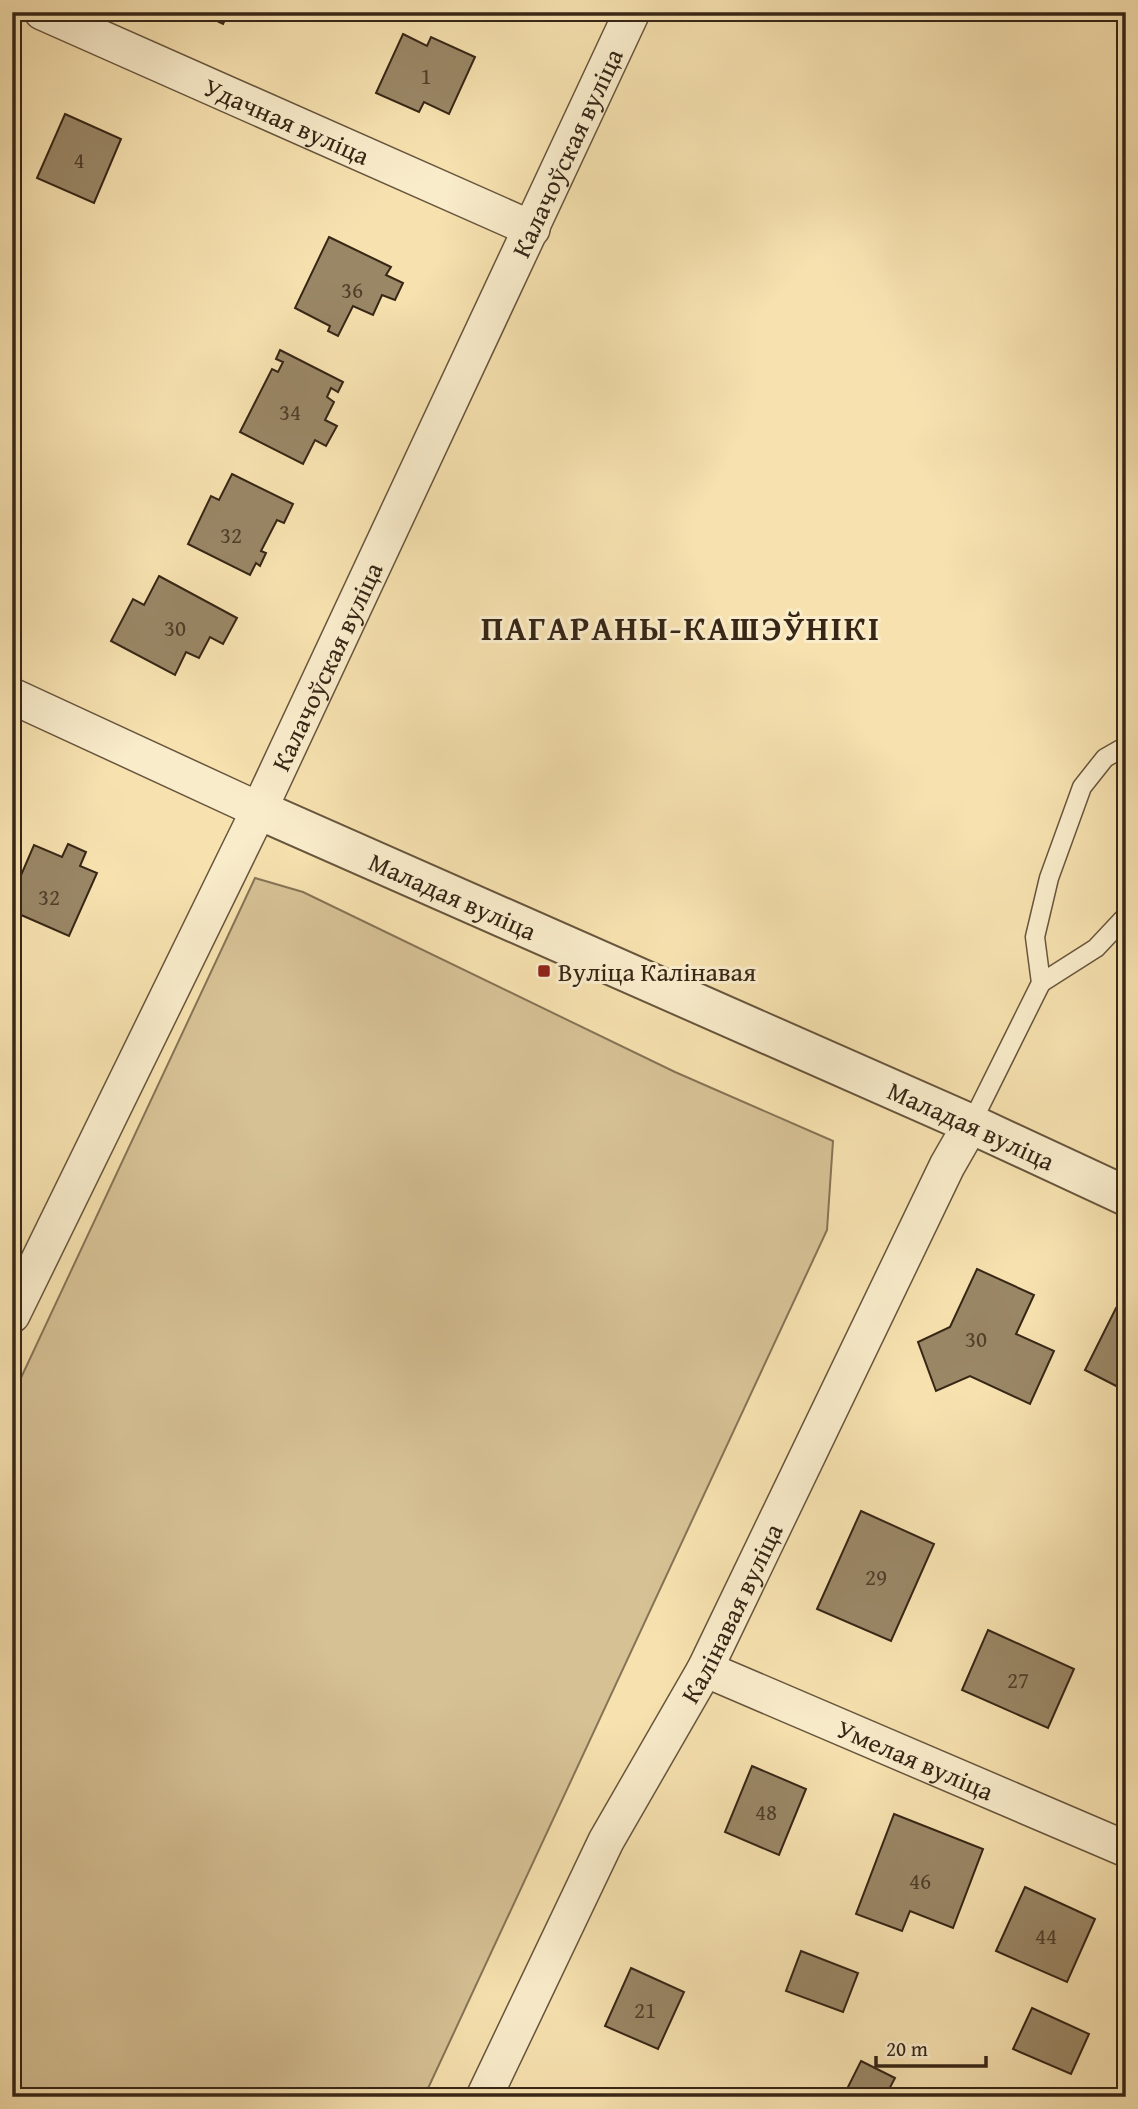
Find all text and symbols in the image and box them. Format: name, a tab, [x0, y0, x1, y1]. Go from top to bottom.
street label: Калачоўская вуліца	[501, 41, 632, 263]
house number: 1	[420, 59, 432, 92]
street label: Удачная вуліца	[198, 67, 377, 175]
house number: 4	[73, 143, 85, 176]
house number: 36	[341, 273, 363, 306]
house number: 34	[279, 395, 301, 428]
house number: 32	[220, 518, 242, 551]
street label: Калачоўская вуліца	[261, 555, 392, 777]
district label: ПАГАРАНЫ-КАШЭЎНІКІ	[481, 604, 881, 652]
house number: 30	[164, 611, 186, 644]
street label: Маладая вуліца	[363, 841, 544, 950]
house number: 32	[38, 880, 60, 913]
place label: Вуліца Калінавая	[558, 952, 756, 991]
marker: Вуліца Калінавая	[536, 963, 552, 979]
street label: Маладая вуліца	[882, 1070, 1062, 1180]
house number: 30	[965, 1322, 987, 1355]
street label: Калінавая вуліца	[670, 1516, 792, 1710]
house number: 29	[865, 1560, 887, 1593]
house number: 27	[1007, 1663, 1029, 1696]
street label: Умелая вуліца	[831, 1708, 1001, 1810]
house number: 48	[755, 1795, 777, 1828]
house number: 46	[909, 1864, 931, 1897]
house number: 44	[1035, 1919, 1057, 1952]
house number: 21	[634, 1993, 656, 2026]
scale bar	[876, 2025, 986, 2069]
text: 20 m	[886, 2033, 928, 2064]

